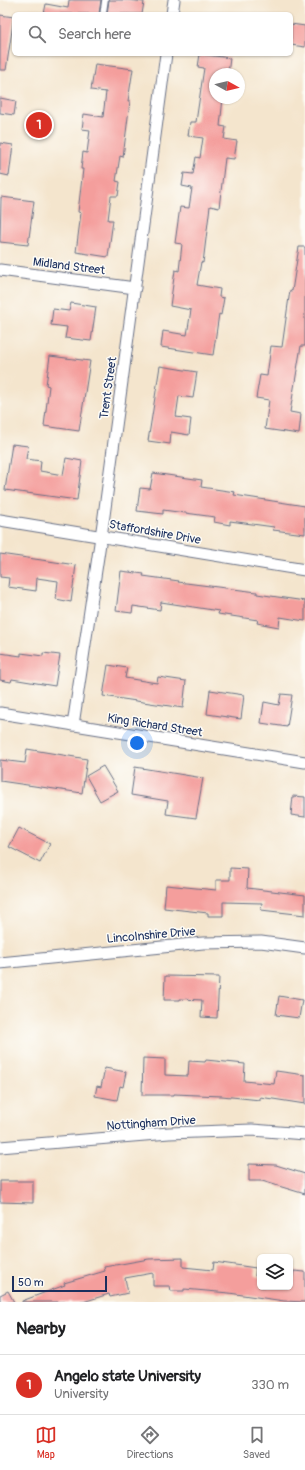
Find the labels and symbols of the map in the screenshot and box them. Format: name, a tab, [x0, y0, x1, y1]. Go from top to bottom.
north arrow	[209, 68, 245, 104]
pin: 1	[26, 110, 52, 140]
street label: Midland Street	[32, 255, 106, 278]
street label: Trent Street	[97, 356, 120, 420]
street label: Staffordshire Drive	[108, 517, 202, 548]
street label: King Richard Street	[106, 711, 204, 740]
your location	[127, 733, 147, 753]
street label: Lincolnshire Drive	[106, 924, 196, 947]
street label: Nottingham Drive	[106, 1113, 196, 1134]
scale bar	[12, 1274, 107, 1293]

